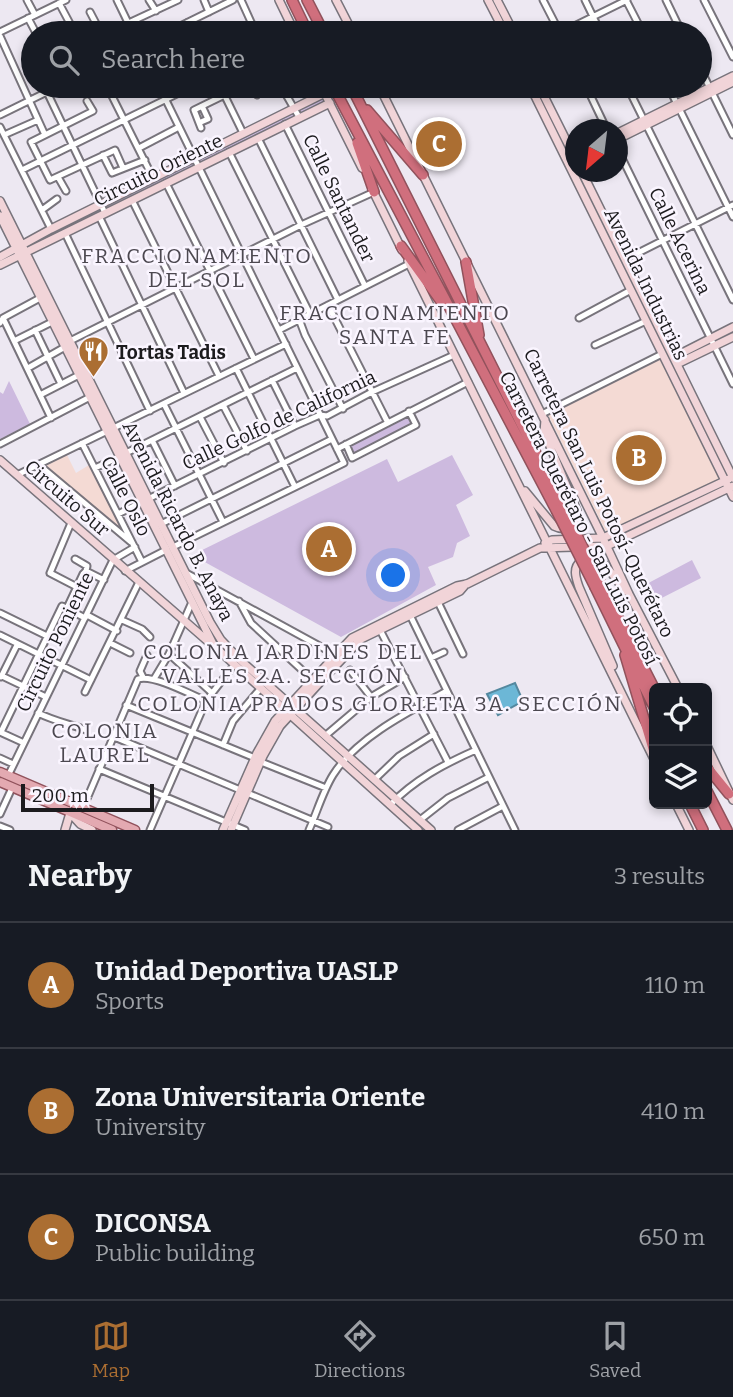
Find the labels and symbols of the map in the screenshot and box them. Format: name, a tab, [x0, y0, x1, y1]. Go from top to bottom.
pin: C	[416, 118, 462, 170]
north arrow	[565, 119, 628, 182]
street label: Circuito Oriente	[90, 129, 226, 211]
street label: Calle Santander	[298, 130, 380, 266]
street label: Calle Acerina	[644, 184, 716, 299]
street label: Avenida Industrias	[599, 204, 693, 364]
district label: FRACCIONAMIENTO DEL SOL	[81, 243, 313, 293]
district label: FRACCIONAMIENTO SANTA FE	[279, 300, 511, 350]
restaurant icon: Tortas Tadis	[76, 335, 110, 379]
place label: Tortas Tadis	[116, 341, 226, 364]
street label: Carretera San Luis Potosí-Querétaro	[519, 345, 679, 641]
street label: Calle Golfo de California	[178, 365, 380, 475]
street label: Carretera Querétaro - San Luis Potosí	[495, 367, 664, 669]
street label: Avenida Ricardo B. Anaya	[117, 417, 239, 625]
pin: B	[616, 432, 662, 484]
street label: Calle Oslo	[96, 452, 156, 540]
street label: Circuito Sur	[20, 455, 115, 541]
pin: A	[306, 523, 352, 575]
your location	[376, 558, 410, 592]
street label: Circuito Poniente	[11, 568, 99, 716]
district label: COLONIA JARDINES DEL VALLES 2A. SECCIÓN	[143, 639, 423, 689]
district label: COLONIA PRADOS GLORIETA 3A. SECCIÓN	[137, 691, 623, 717]
district label: COLONIA LAUREL	[51, 718, 159, 768]
scale bar	[21, 781, 154, 813]

